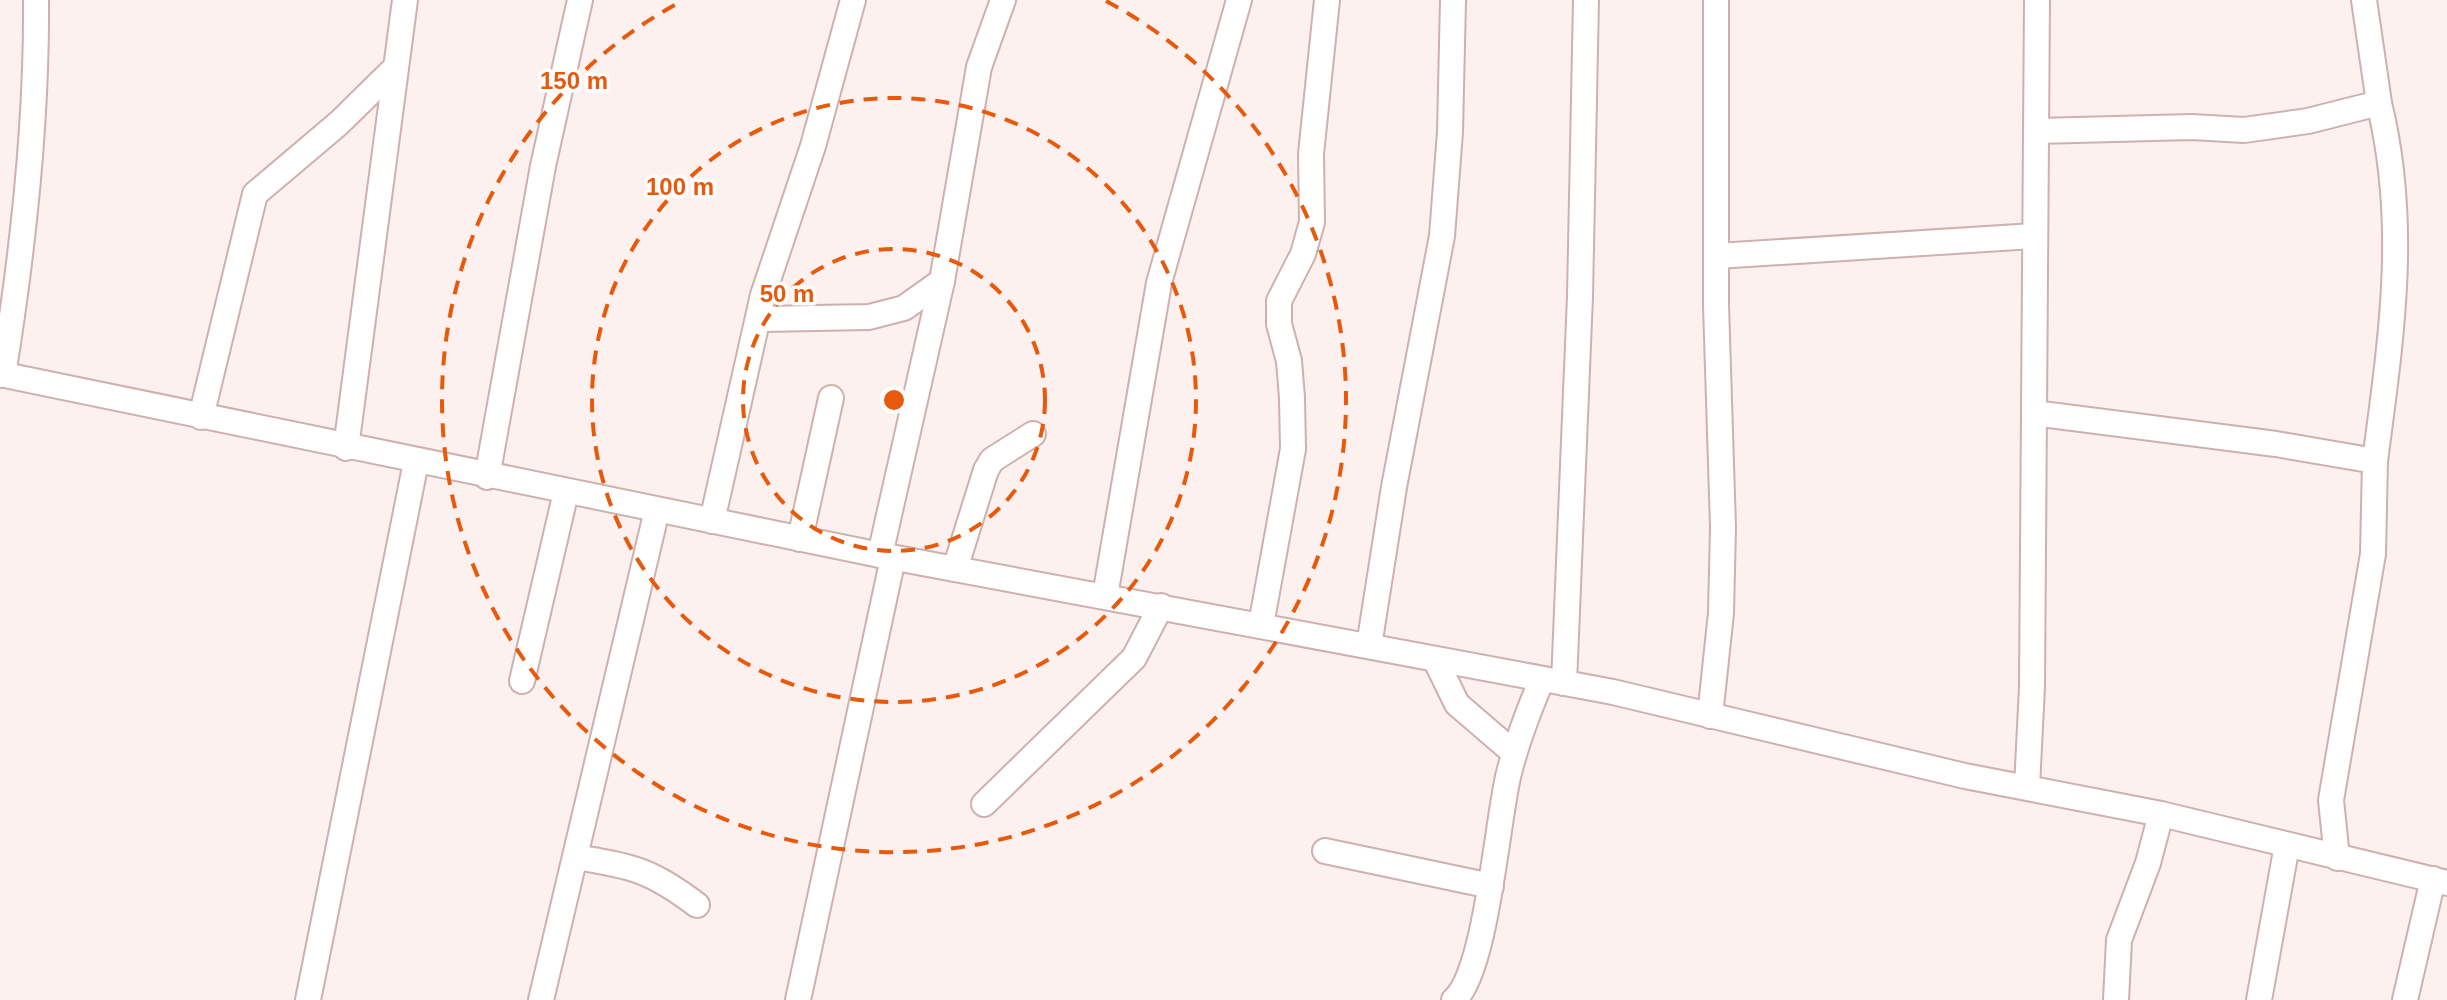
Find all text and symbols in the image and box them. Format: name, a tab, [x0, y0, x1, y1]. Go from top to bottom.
text: 150 m	[540, 67, 608, 94]
text: 100 m	[646, 173, 714, 200]
text: 50 m	[760, 280, 814, 307]
centre of rings	[880, 386, 908, 414]

